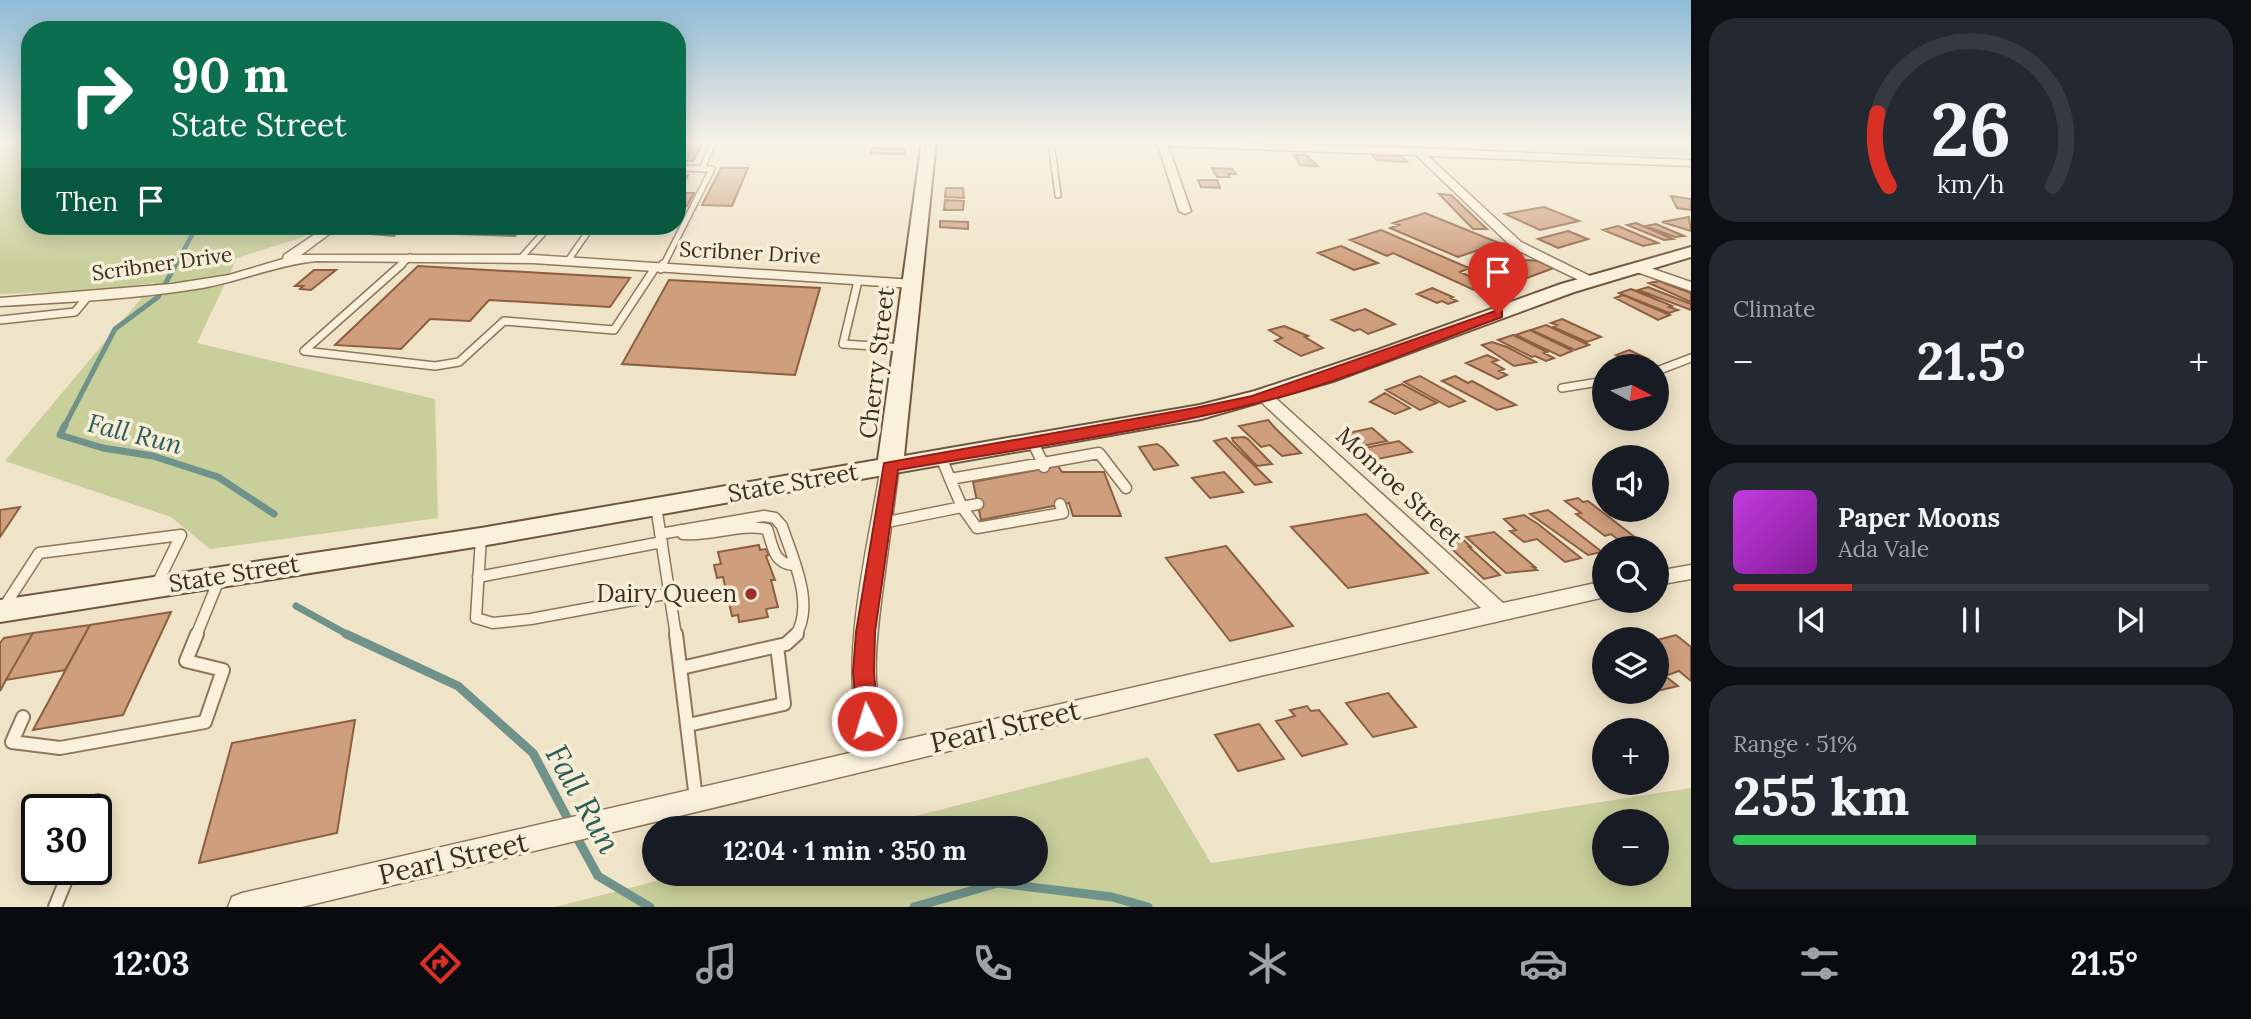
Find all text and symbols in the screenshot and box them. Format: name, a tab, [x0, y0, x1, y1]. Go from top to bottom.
text: 90 m	[171, 43, 288, 105]
icon: right	[56, 49, 147, 140]
text: 26	[1931, 84, 2011, 177]
text: State Street	[171, 104, 347, 145]
text: km/h	[1937, 168, 2005, 200]
icon: arrive	[132, 182, 170, 220]
text: Then	[56, 185, 118, 218]
street label: Scribner Drive	[679, 235, 821, 270]
street label: Scribner Drive	[90, 240, 234, 287]
pin	[1468, 242, 1528, 314]
icon: arrive	[1479, 253, 1517, 291]
street label: Cherry Street	[852, 285, 901, 440]
text: Climate	[1733, 294, 1815, 323]
text: 21.5°	[1917, 328, 2025, 394]
text: −	[1733, 338, 1753, 386]
text: +	[2189, 338, 2209, 386]
north arrow	[1592, 354, 1670, 430]
map controls	[1592, 354, 1669, 886]
water label: Fall Run	[84, 406, 186, 461]
street label: Monroe Street	[1329, 420, 1470, 554]
button: sound	[1592, 445, 1669, 522]
street label: State Street	[725, 456, 861, 509]
text: Paper Moons	[1838, 501, 2000, 534]
text: Ada Vale	[1838, 534, 1929, 563]
button: search	[1592, 536, 1669, 613]
street label: State Street	[166, 548, 302, 599]
place label: Dairy Queen	[596, 578, 737, 609]
marker: Dairy Queen	[743, 586, 759, 602]
icon: previous	[1793, 601, 1831, 639]
icon: pause	[1952, 601, 1990, 639]
icon: next	[2111, 601, 2149, 639]
button: layers	[1592, 627, 1669, 704]
position arrow	[830, 684, 904, 758]
street label: Pearl Street	[927, 691, 1084, 761]
button: +	[1592, 718, 1669, 795]
text: Range · 51%	[1733, 729, 1857, 758]
water label: Fall Run	[537, 737, 630, 861]
text: 255 km	[1733, 763, 1909, 829]
speed limit sign: 30	[21, 794, 112, 885]
button: −	[1592, 809, 1669, 886]
street label: Pearl Street	[375, 823, 532, 893]
text: 12:04 · 1 min · 350 m	[723, 834, 967, 867]
icon: directions	[416, 939, 465, 988]
icon: music	[692, 939, 741, 988]
icon: phone	[968, 939, 1017, 988]
icon: climate	[1243, 939, 1292, 988]
icon: car	[1519, 939, 1568, 988]
icon: filters	[1795, 939, 1844, 988]
text: 12:03	[113, 943, 190, 984]
text: 21.5°	[2071, 943, 2138, 984]

